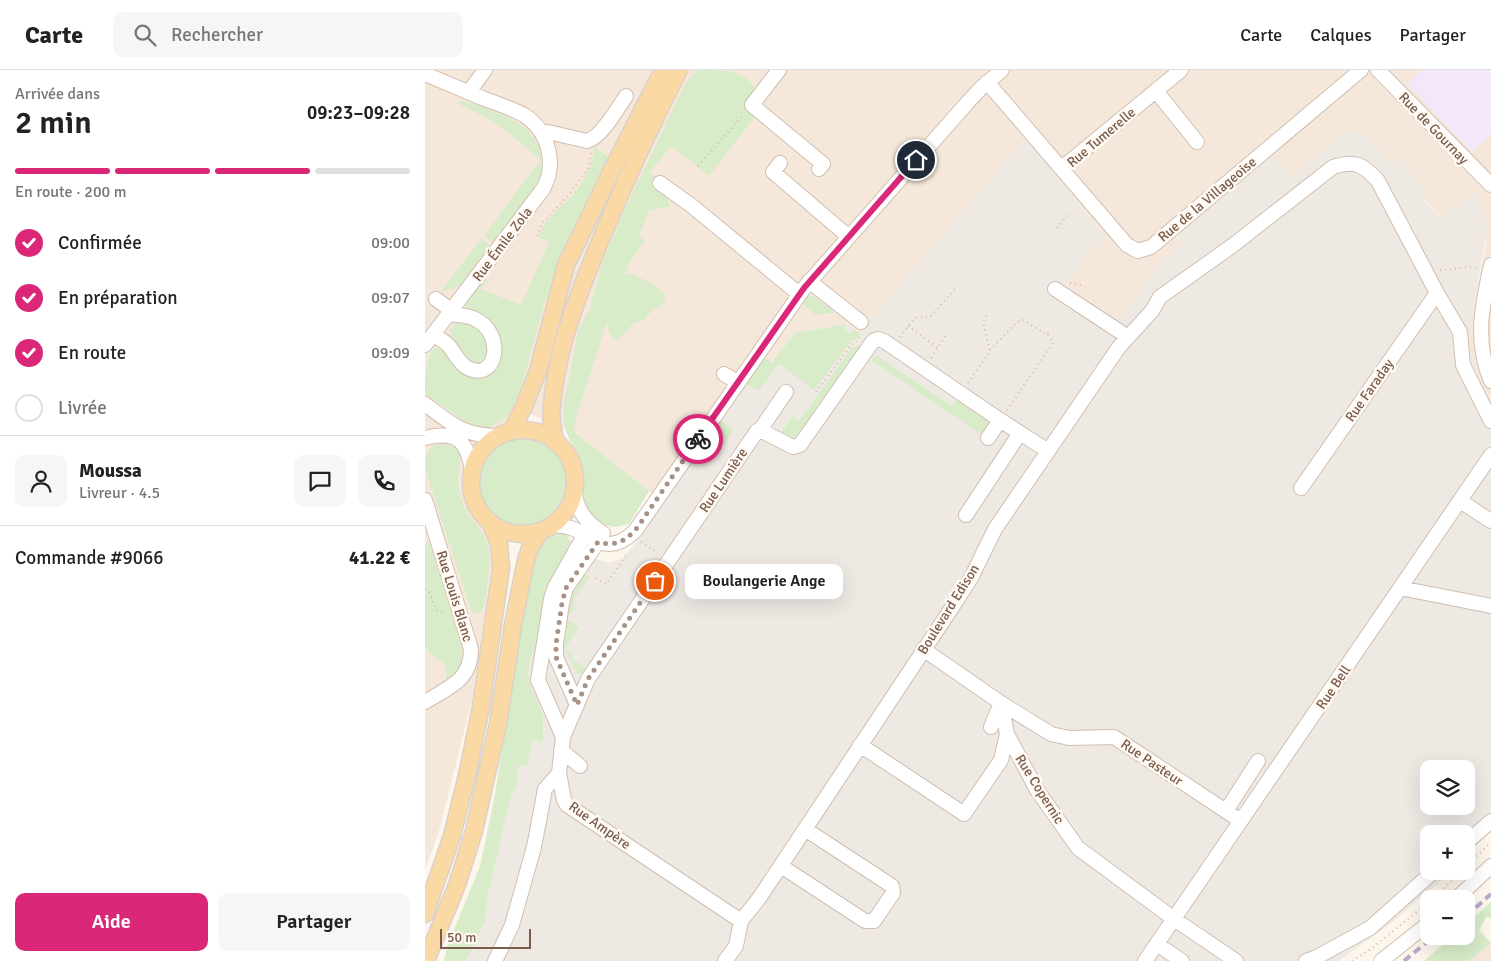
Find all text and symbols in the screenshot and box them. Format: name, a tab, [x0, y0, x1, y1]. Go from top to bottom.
search box	[113, 12, 463, 57]
text: Carte	[25, 20, 83, 50]
icon: search	[131, 21, 159, 49]
text: Rechercher	[171, 23, 263, 47]
text: Carte	[1240, 24, 1282, 46]
text: Calques	[1310, 24, 1372, 46]
text: Partager	[1400, 24, 1466, 46]
text: Arrivée dans	[15, 84, 100, 104]
street label: Rue de Gournay	[1395, 89, 1473, 168]
text: 09:23–09:28	[307, 101, 410, 125]
text: 2 min	[15, 103, 92, 142]
street label: Rue Tumerelle	[1064, 104, 1139, 171]
pin	[895, 139, 937, 181]
icon: home	[902, 146, 930, 174]
street label: Rue de la Villageoise	[1155, 153, 1260, 245]
text: En route · 200 m	[15, 182, 127, 202]
street label: Rue Émile Zola	[469, 204, 536, 285]
icon: check	[15, 229, 43, 257]
text: Confirmée	[58, 231, 142, 255]
text: 09:00	[371, 233, 410, 253]
icon: check	[15, 284, 43, 312]
text: En préparation	[58, 286, 178, 310]
text: 09:07	[371, 288, 410, 308]
icon: check	[15, 339, 43, 367]
text: En route	[58, 341, 126, 365]
text: 09:09	[371, 343, 410, 363]
street label: Rue Faraday	[1342, 355, 1397, 425]
text: Livrée	[58, 396, 107, 420]
courier	[673, 414, 723, 464]
icon: bike	[684, 425, 712, 453]
street label: Rue Lumière	[696, 445, 751, 516]
button: person	[15, 455, 67, 507]
button: chat	[294, 455, 346, 507]
button: phone	[358, 455, 410, 507]
text: Moussa	[79, 459, 142, 483]
text: Livreur · 4.5	[79, 483, 160, 503]
text: Commande #9066	[15, 546, 164, 570]
text: 41.22 €	[349, 546, 410, 570]
street label: Rue Louis Blanc	[433, 548, 477, 644]
pin	[634, 560, 676, 602]
street label: Boulevard Edison	[914, 561, 983, 658]
callout: Boulangerie Ange	[685, 564, 843, 598]
icon: bag	[641, 567, 669, 595]
text: Boulangerie Ange	[703, 571, 825, 591]
street label: Rue Bell	[1313, 662, 1354, 712]
street label: Rue Pasteur	[1117, 735, 1187, 790]
street label: Rue Copernic	[1011, 751, 1068, 828]
map controls	[1420, 760, 1475, 945]
button: layers	[1420, 760, 1475, 815]
street label: Rue Ampère	[565, 798, 634, 853]
button: +	[1420, 825, 1475, 880]
button: −	[1420, 890, 1475, 945]
button: Aide	[15, 893, 208, 951]
button: Partager	[218, 893, 410, 951]
scale bar	[440, 926, 531, 949]
text: 50 m	[447, 929, 476, 946]

